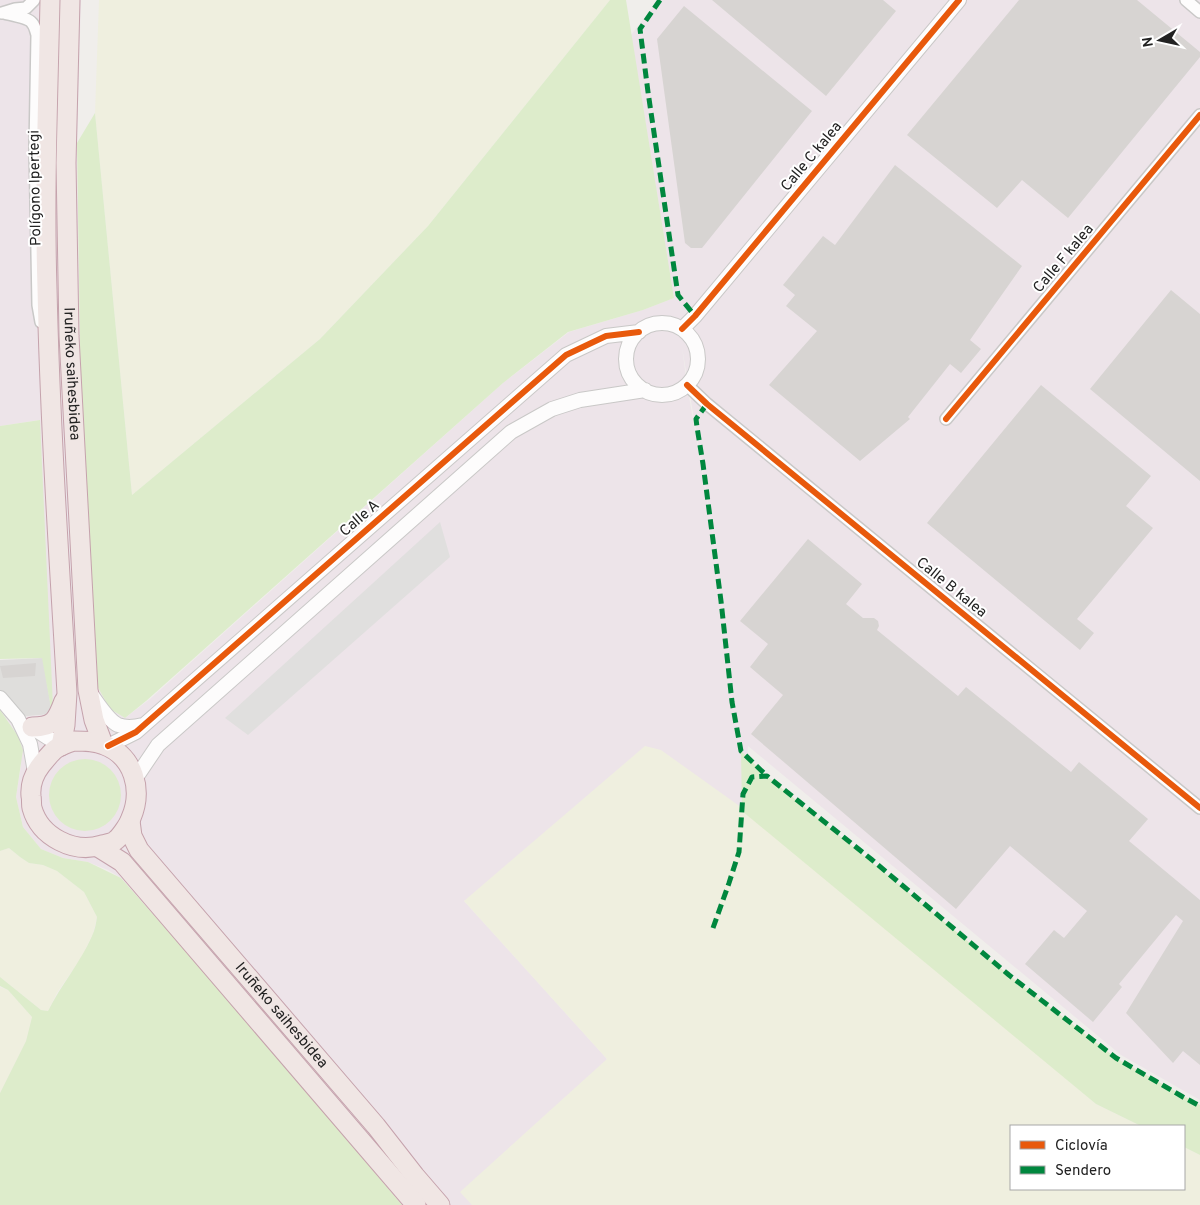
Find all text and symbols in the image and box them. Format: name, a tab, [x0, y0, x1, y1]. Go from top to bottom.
north arrow	[1135, 15, 1185, 65]
text: N	[1139, 35, 1158, 48]
street label: Calle C kalea	[777, 118, 847, 196]
street label: Polígono Ipertegi	[25, 130, 47, 246]
street label: Calle F kalea	[1030, 221, 1098, 297]
street label: Iruñeko saihesbidea	[59, 307, 84, 441]
street label: Calle A	[336, 497, 384, 541]
street label: Calle B kalea	[912, 554, 990, 622]
street label: Iruñeko saihesbidea	[231, 959, 332, 1072]
legend	[1010, 1125, 1185, 1190]
text: Ciclovía	[1055, 1137, 1108, 1156]
text: Sendero	[1055, 1162, 1111, 1181]

